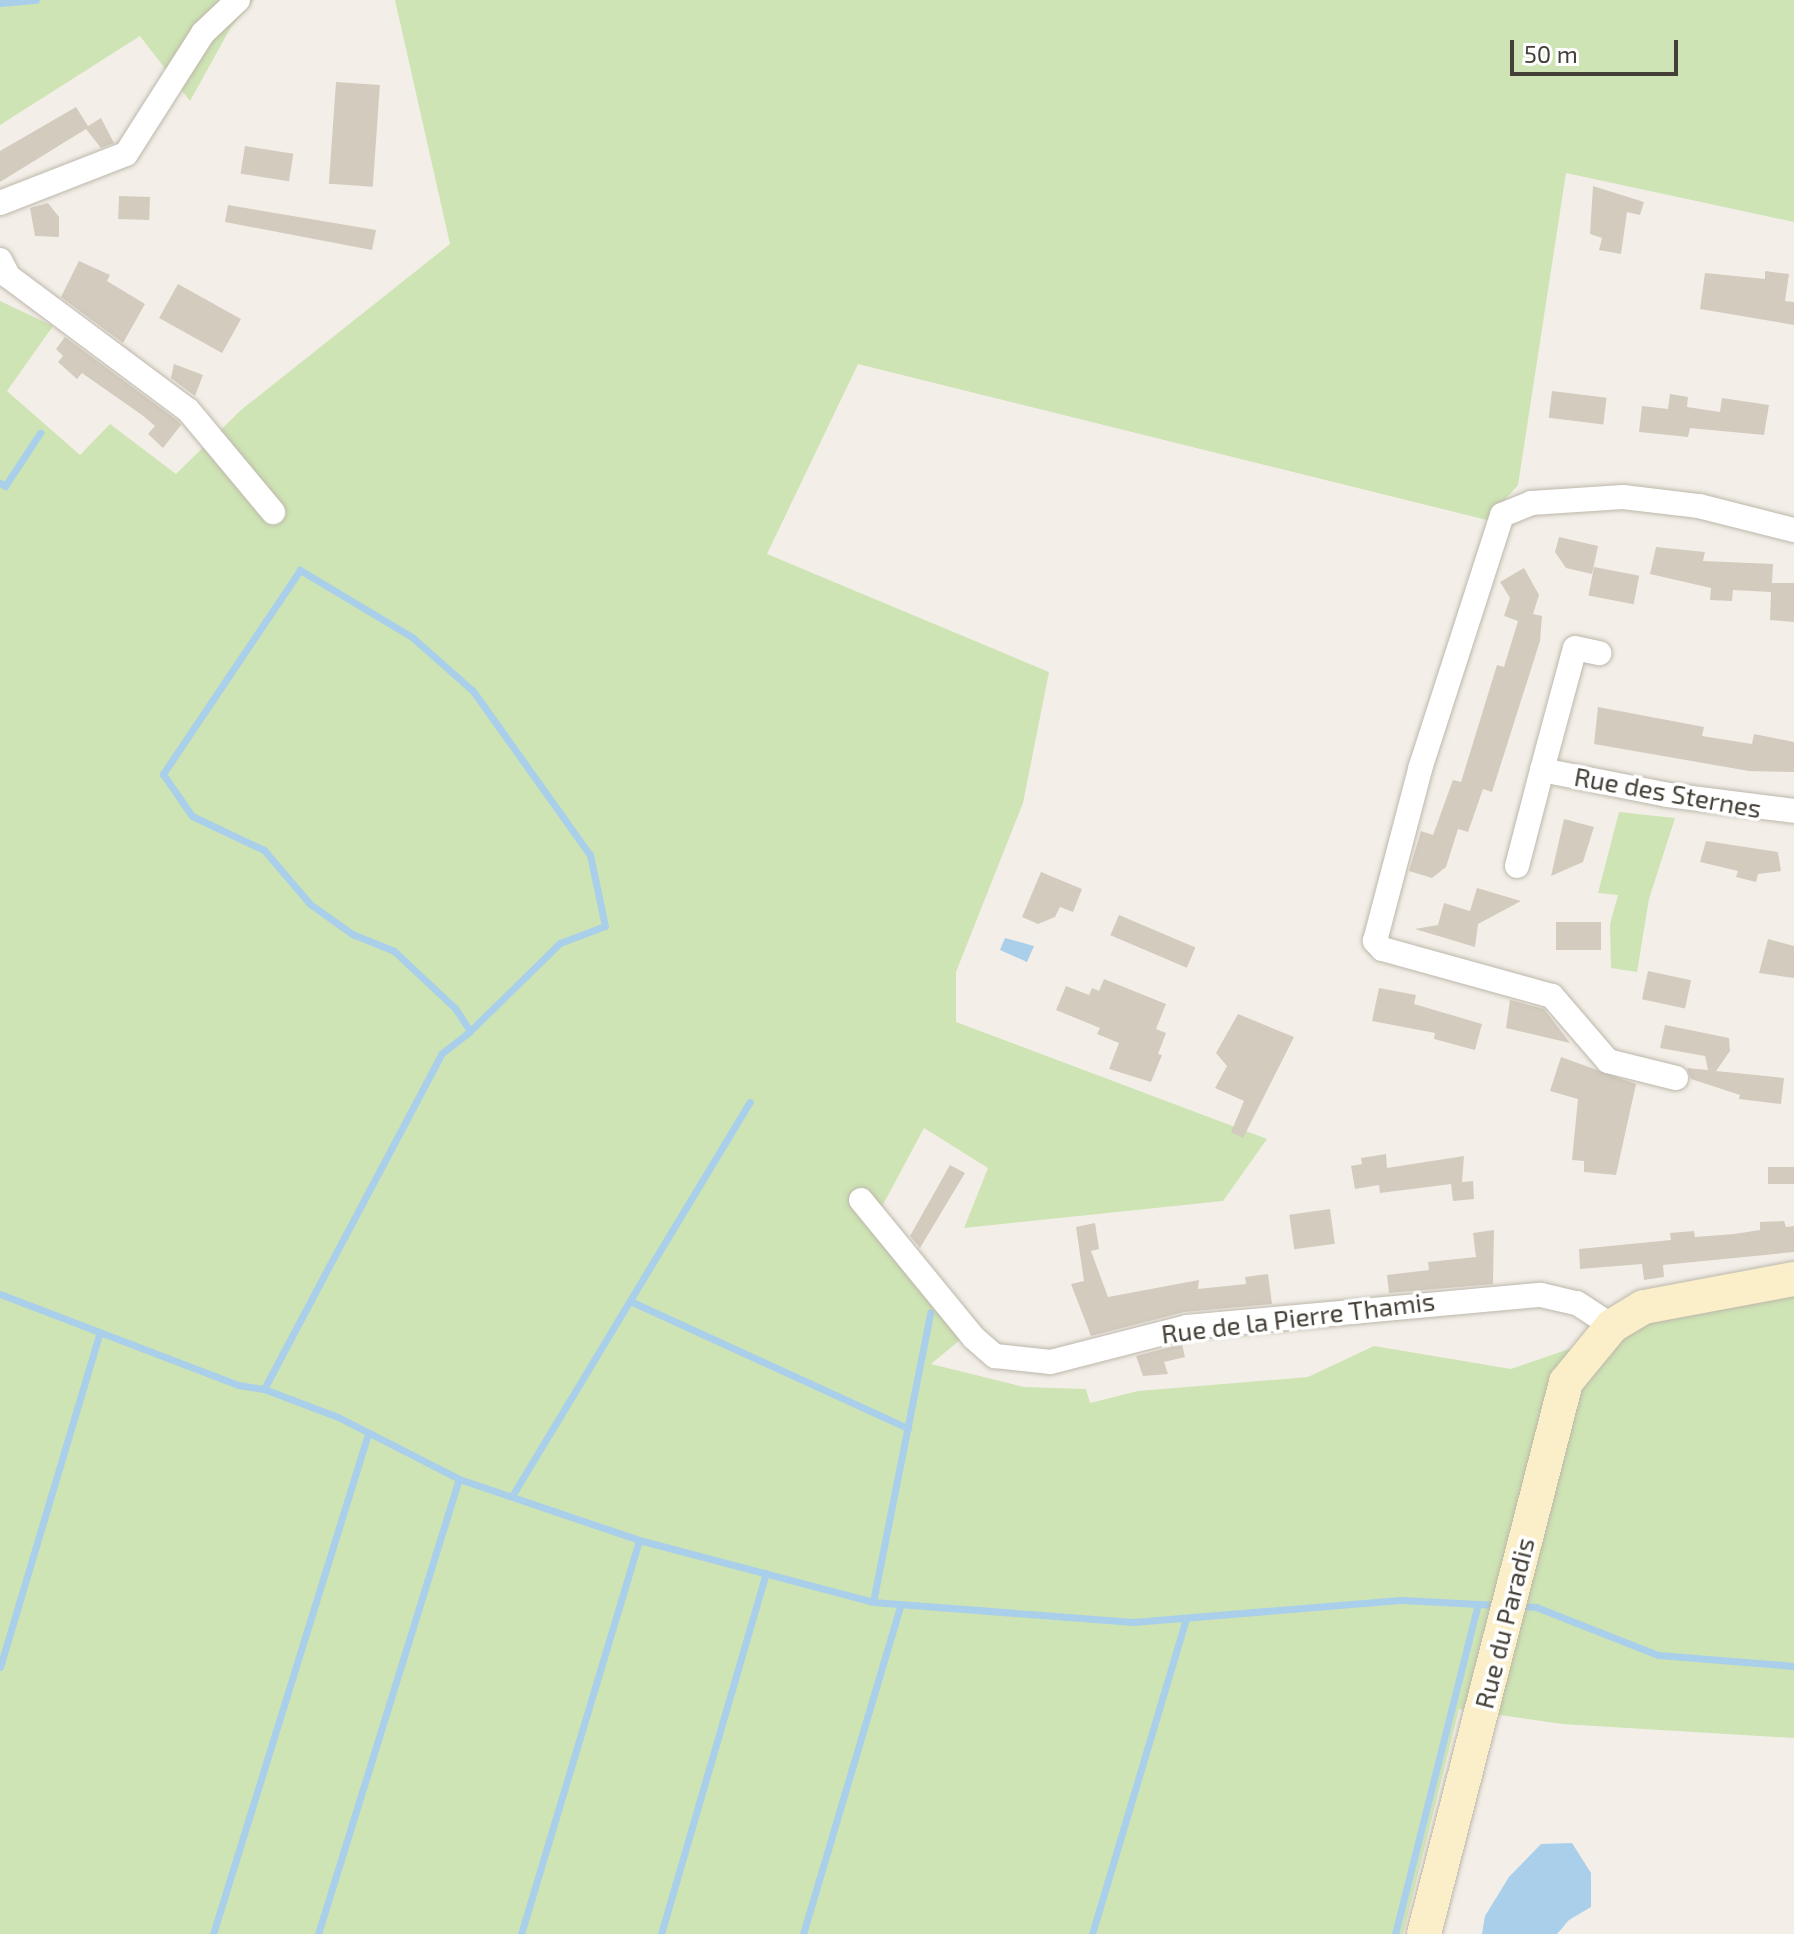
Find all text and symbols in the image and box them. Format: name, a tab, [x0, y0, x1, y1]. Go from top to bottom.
scale bar	[1514, 24, 1682, 74]
text: 50 m	[1524, 39, 1578, 68]
street label: Rue des Sternes	[1572, 760, 1764, 824]
street label: Rue de la Pierre Thamis	[1159, 1285, 1437, 1349]
street label: Rue du Paradis	[1468, 1534, 1540, 1712]

